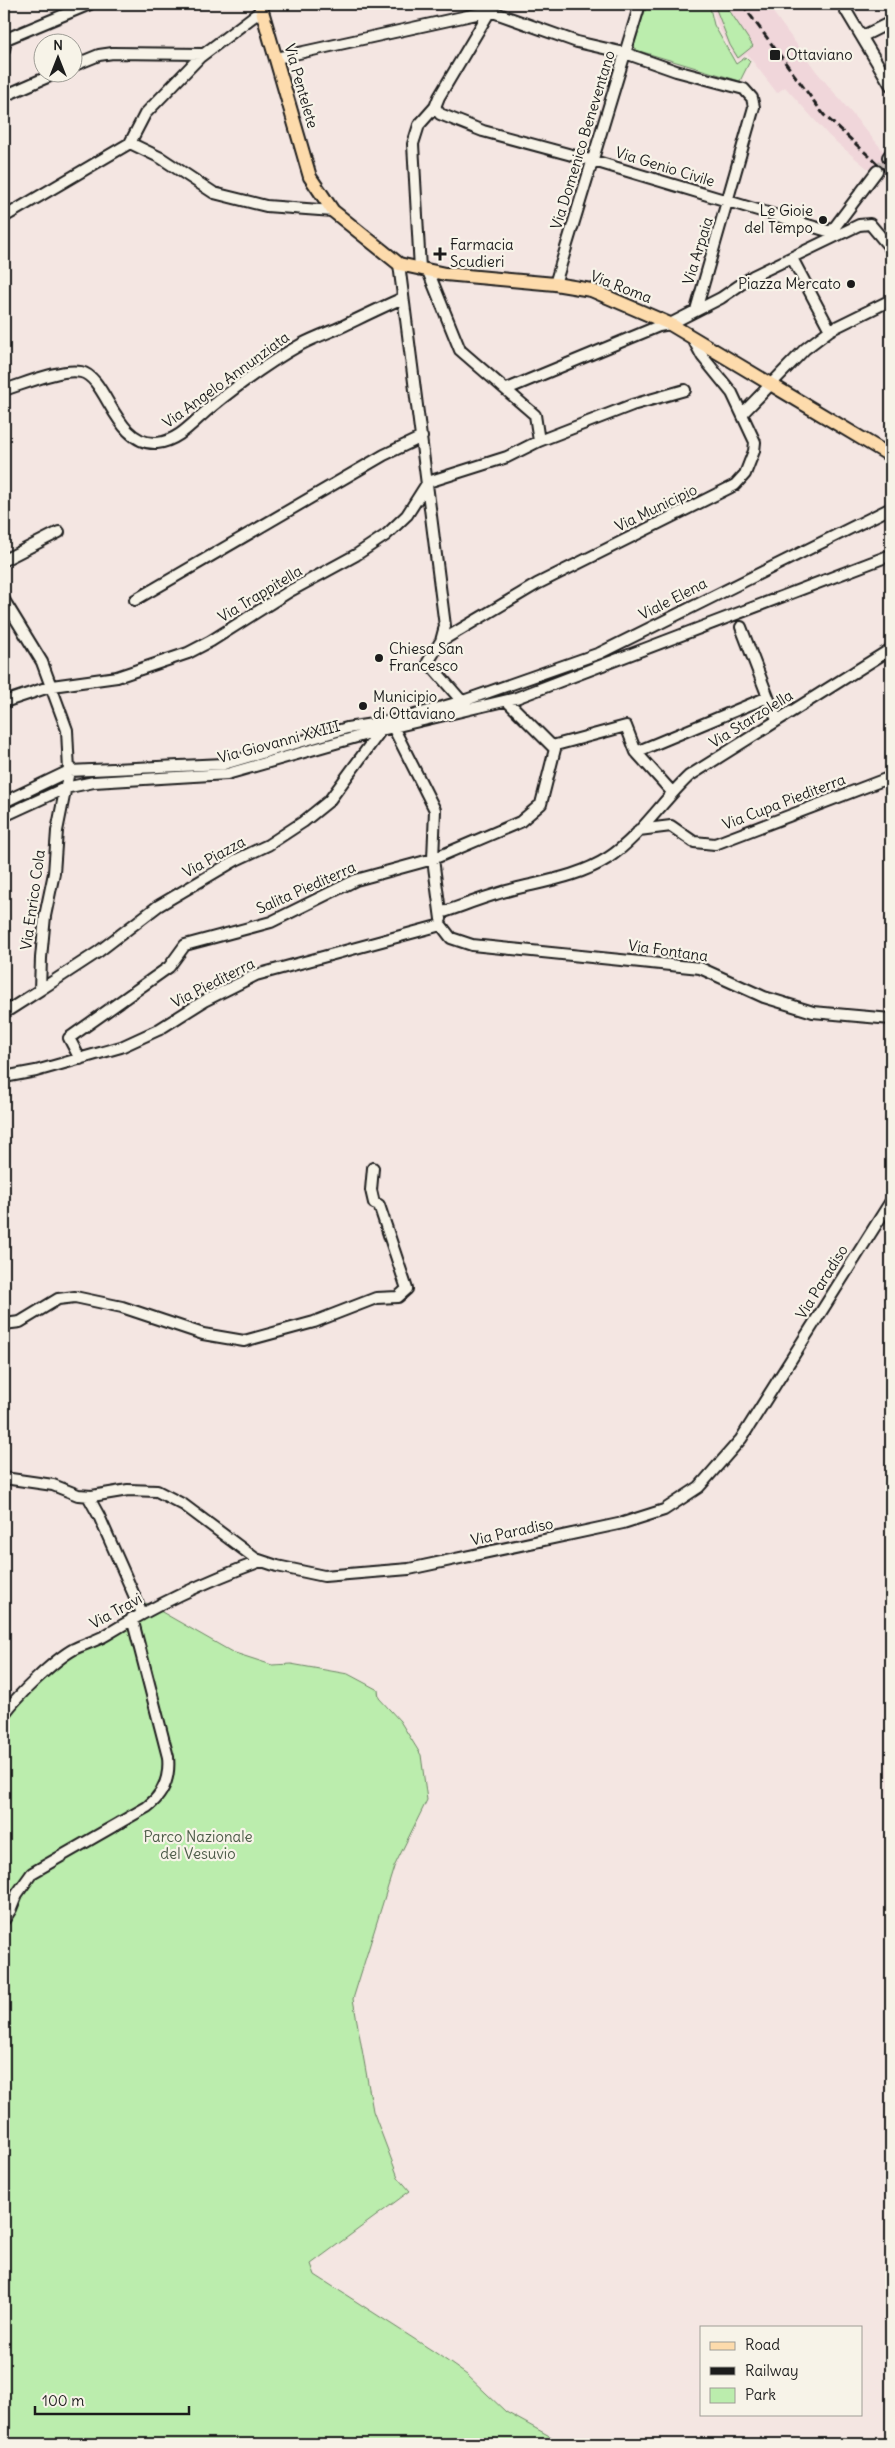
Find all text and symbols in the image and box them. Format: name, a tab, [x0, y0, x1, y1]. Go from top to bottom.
north arrow	[32, 32, 82, 82]
text: N	[53, 36, 63, 54]
street label: Via Pentelete	[280, 41, 323, 130]
place label: Ottaviano	[786, 45, 853, 64]
street label: Via Domenico Beneventano	[546, 48, 619, 232]
marker: Ottaviano	[768, 48, 782, 62]
street label: Via Genio Civile	[613, 142, 717, 191]
place label: Le Gioie del Tempo	[744, 201, 813, 237]
street label: Via Arpaia	[678, 214, 717, 287]
marker: Le Gioie del Tempo	[817, 214, 829, 226]
place label: Farmacia Scudieri	[450, 235, 514, 271]
marker: Farmacia Scudieri	[434, 248, 446, 260]
street label: Via Roma	[588, 266, 655, 307]
place label: Piazza Mercato	[738, 274, 841, 293]
marker: Piazza Mercato	[845, 278, 857, 290]
street label: Via Angelo Annunziata	[159, 327, 293, 432]
street label: Via Municipio	[612, 479, 700, 536]
street label: Via Trappitella	[214, 561, 306, 626]
street label: Viale Elena	[636, 573, 710, 624]
place label: Chiesa San Francesco	[389, 639, 464, 675]
marker: Chiesa San Francesco	[373, 652, 385, 664]
street label: Via Starzolella	[705, 685, 796, 752]
place label: Municipio di Ottaviano	[373, 687, 455, 723]
marker: Municipio di Ottaviano	[357, 700, 369, 712]
street label: Via Giovanni XXIII	[216, 716, 342, 767]
street label: Via Cupa Piediterra	[720, 769, 848, 834]
street label: Via Piazza	[179, 831, 249, 882]
street label: Via Enrico Cola	[16, 848, 49, 951]
street label: Salita Piediterra	[253, 857, 359, 918]
street label: Via Fontana	[627, 935, 710, 966]
street label: Via Piediterra	[168, 953, 258, 1012]
street label: Via Paradiso	[791, 1241, 852, 1322]
street label: Via Paradiso	[469, 1513, 555, 1550]
street label: Via Travi	[86, 1588, 145, 1633]
park label: Parco Nazionale del Vesuvio	[143, 1827, 253, 1863]
legend	[700, 2326, 862, 2416]
text: Road	[745, 2335, 780, 2354]
text: Railway	[745, 2361, 799, 2380]
scale bar	[35, 2383, 189, 2415]
text: Park	[745, 2385, 776, 2404]
text: 100 m	[42, 2391, 84, 2410]

